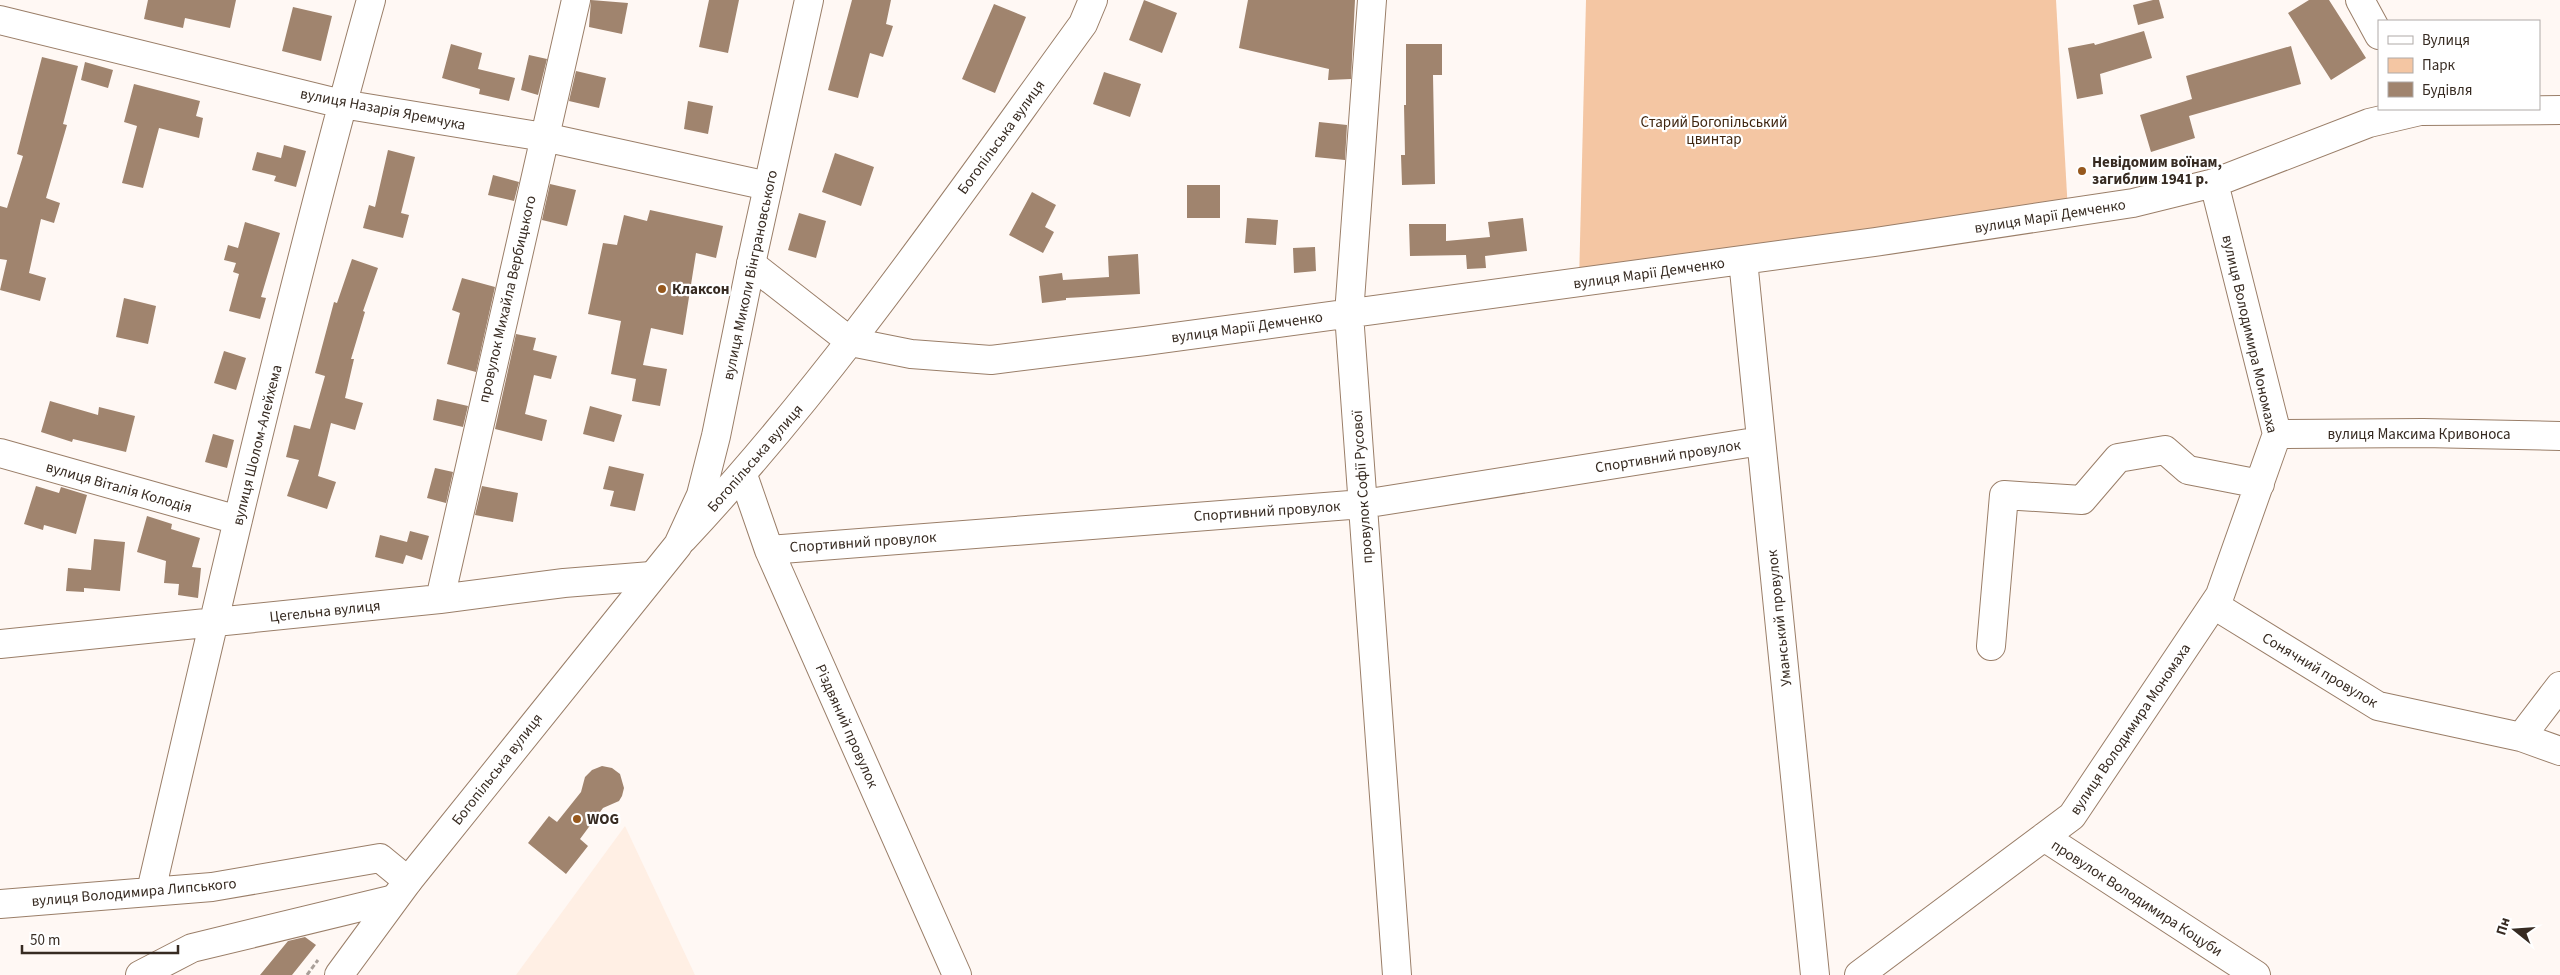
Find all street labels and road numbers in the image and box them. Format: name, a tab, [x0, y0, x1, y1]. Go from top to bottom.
street label: Богопільська вулиця	[953, 76, 1050, 199]
street label: вулиця Назарія Яремчука	[298, 83, 467, 136]
street label: вулиця Миколи Вінграновського	[718, 168, 783, 382]
street label: провулок Михайла Вербицького	[473, 193, 542, 405]
street label: вулиця Марії Демченко	[1973, 194, 2127, 239]
street label: вулиця Володимира Мономаха	[2216, 233, 2283, 435]
street label: вулиця Марії Демченко	[1572, 252, 1726, 295]
street label: вулиця Марії Демченко	[1170, 306, 1324, 349]
street label: вулиця Шолом-Алейхема	[227, 363, 288, 528]
street label: Богопільська вулиця	[703, 400, 808, 517]
street label: провулок Софії Русової	[1347, 408, 1378, 564]
street label: вулиця Максима Кривоноса	[2327, 424, 2511, 445]
street label: Спортивний провулок	[1594, 435, 1743, 478]
street label: вулиця Віталія Колодія	[43, 457, 194, 518]
street label: Спортивний провулок	[1193, 496, 1342, 527]
street label: Спортивний провулок	[789, 527, 938, 558]
street label: Уманський провулок	[1762, 548, 1797, 687]
street label: Цегельна вулиця	[269, 595, 382, 628]
street label: Сонячний провулок	[2258, 628, 2382, 714]
street label: вулиця Володимира Мономаха	[2065, 639, 2196, 819]
street label: Різдвяний провулок	[810, 661, 884, 792]
street label: Богопільська вулиця	[447, 709, 548, 830]
street label: провулок Володимира Коцуби	[2047, 835, 2227, 962]
street label: вулиця Володимира Липського	[31, 873, 237, 912]

